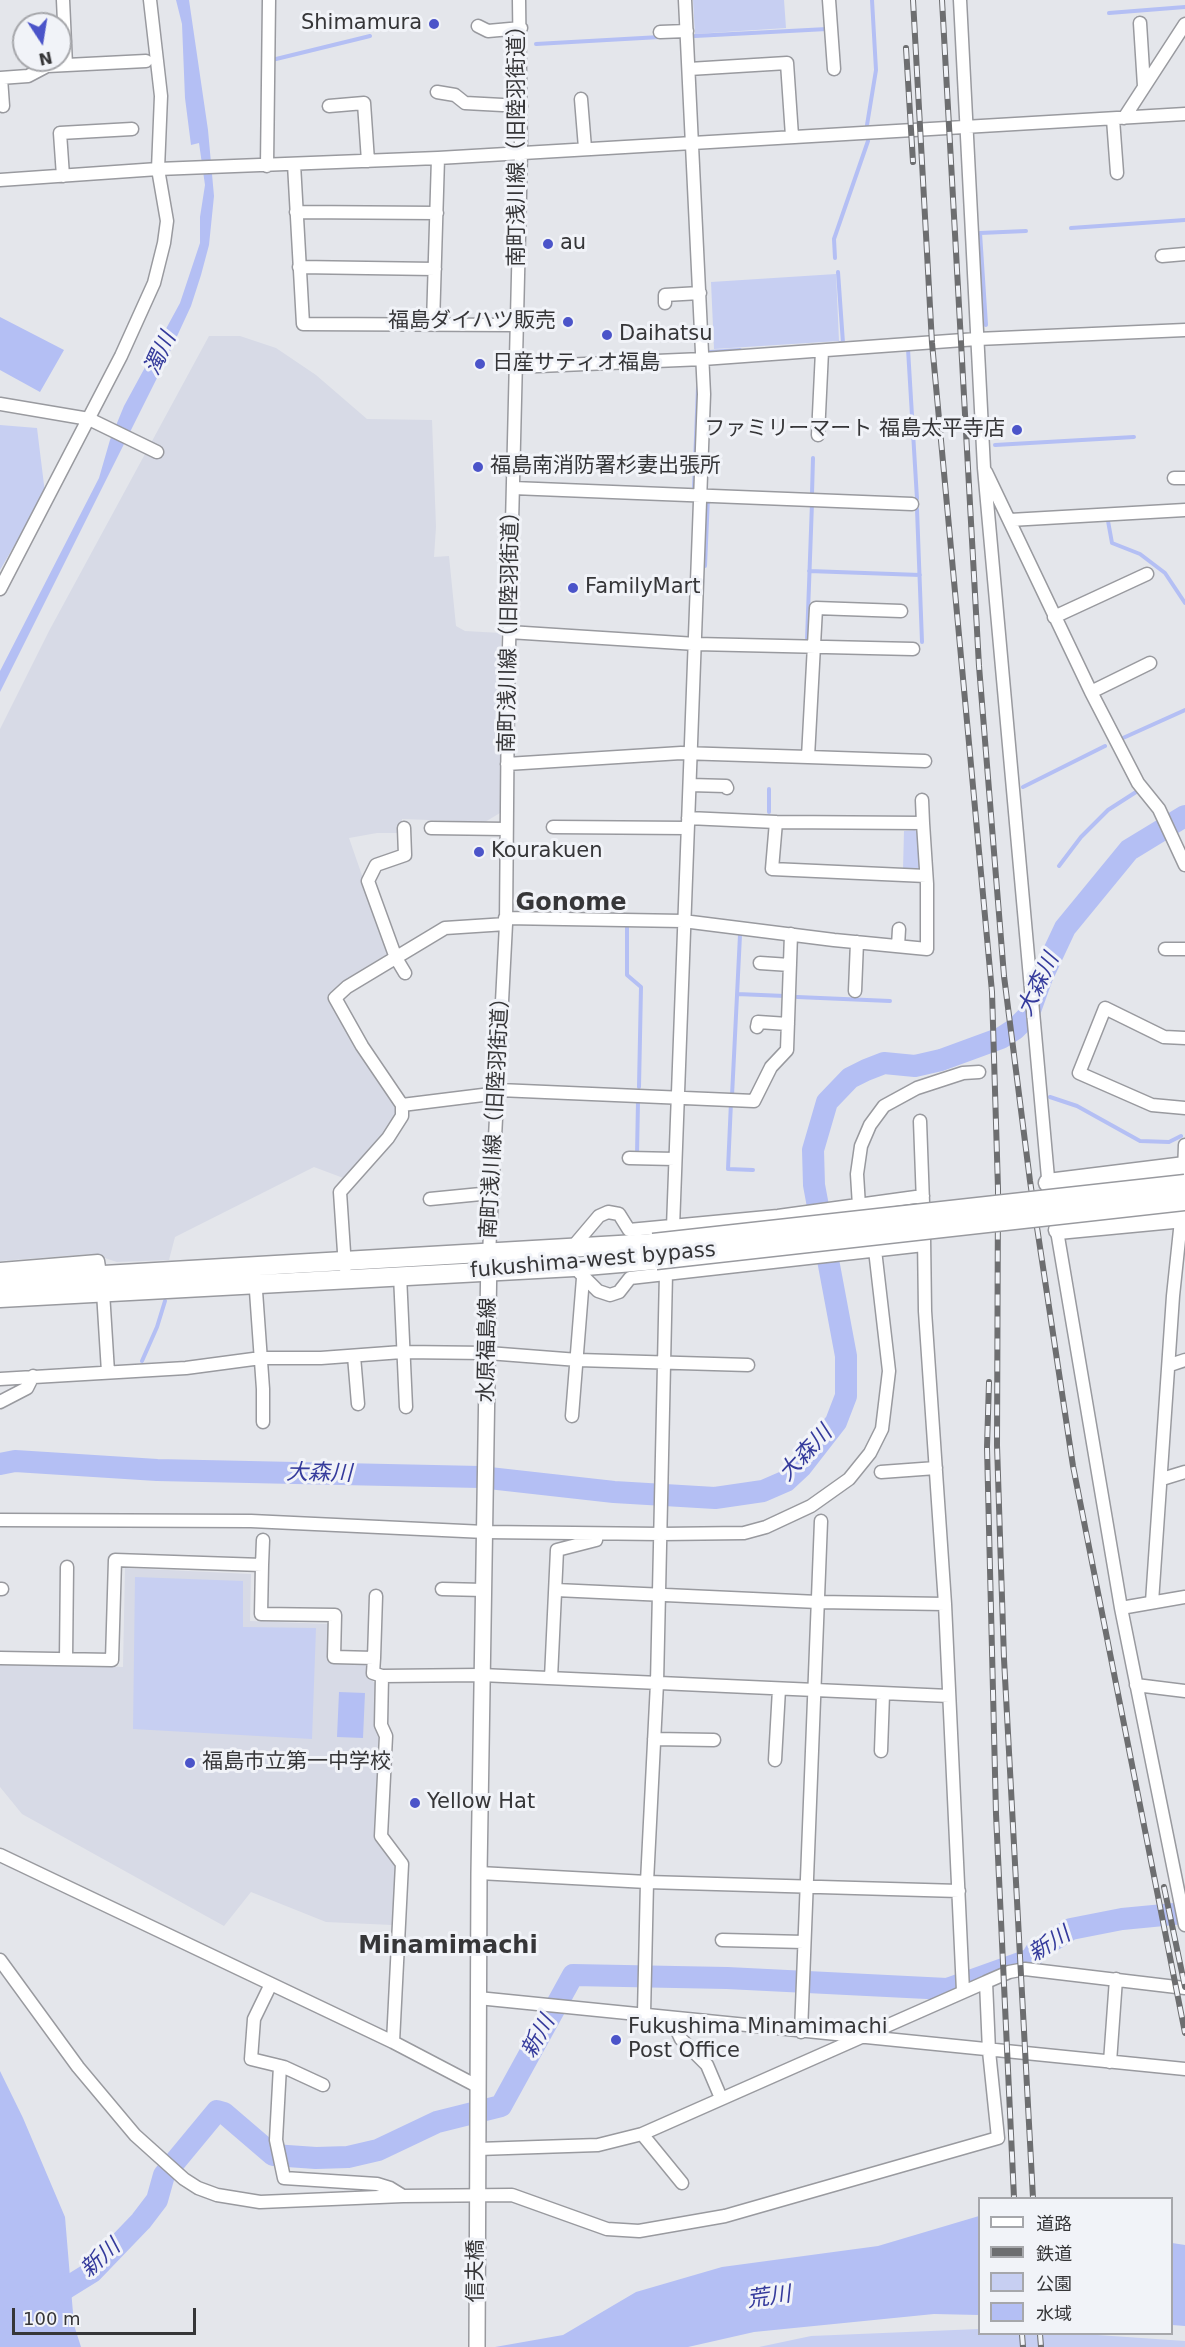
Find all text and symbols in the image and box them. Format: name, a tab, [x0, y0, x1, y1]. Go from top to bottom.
place label: Shimamura	[301, 11, 422, 37]
north arrow	[12, 12, 72, 72]
street label: 南町浅川線（旧陸羽街道）	[505, 15, 531, 267]
marker: Shimamura	[427, 17, 441, 31]
text: N	[37, 47, 54, 69]
place label: au	[560, 231, 586, 257]
marker: au	[541, 237, 555, 251]
place label: 福島ダイハツ販売	[388, 309, 556, 335]
marker: 福島ダイハツ販売	[561, 315, 575, 329]
place label: Daihatsu	[619, 322, 713, 348]
water label: 濁川	[140, 328, 182, 380]
marker: Daihatsu	[600, 328, 614, 342]
place label: 日産サティオ福島	[492, 351, 660, 377]
marker: 日産サティオ福島	[473, 357, 487, 371]
place label: ファミリーマート 福島太平寺店	[704, 417, 1005, 443]
marker: ファミリーマート 福島太平寺店	[1010, 423, 1024, 437]
place label: 福島南消防署杉妻出張所	[490, 454, 721, 480]
marker: 福島南消防署杉妻出張所	[471, 460, 485, 474]
street label: 南町浅川線（旧陸羽街道）	[495, 501, 525, 753]
place label: FamilyMart	[585, 575, 700, 601]
marker: FamilyMart	[566, 581, 580, 595]
place label: Kourakuen	[491, 839, 602, 865]
marker: Kourakuen	[472, 845, 486, 859]
district label: Gonome	[515, 890, 627, 918]
water label: 大森川	[1013, 950, 1065, 1020]
street label: 南町浅川線（旧陸羽街道）	[477, 987, 515, 1239]
street label: fukushima-west bypass	[469, 1238, 717, 1284]
street label: 水原福島線	[474, 1297, 502, 1403]
water label: 大森川	[774, 1421, 838, 1487]
water label: 大森川	[286, 1460, 352, 1488]
place label: 福島市立第一中学校	[202, 1750, 391, 1776]
marker: 福島市立第一中学校	[183, 1756, 197, 1770]
place label: Yellow Hat	[427, 1790, 535, 1816]
marker: Yellow Hat	[408, 1796, 422, 1810]
water label: 新川	[1024, 1922, 1076, 1968]
district label: Minamimachi	[358, 1933, 538, 1961]
water label: 新川	[517, 2011, 561, 2063]
place label: Fukushima Minamimachi Post Office	[628, 2015, 888, 2065]
marker: Fukushima Minamimachi Post Office	[609, 2033, 623, 2047]
legend	[978, 2197, 1173, 2335]
text: 道路	[1036, 2213, 1072, 2234]
water label: 新川	[76, 2234, 126, 2284]
street label: 信夫橋	[464, 2240, 490, 2302]
text: 鉄道	[1036, 2243, 1072, 2264]
text: 公園	[1036, 2273, 1072, 2294]
water label: 荒川	[745, 2282, 793, 2314]
scale bar	[15, 2296, 200, 2334]
text: 水域	[1036, 2303, 1072, 2324]
text: 100 m	[23, 2308, 81, 2329]

